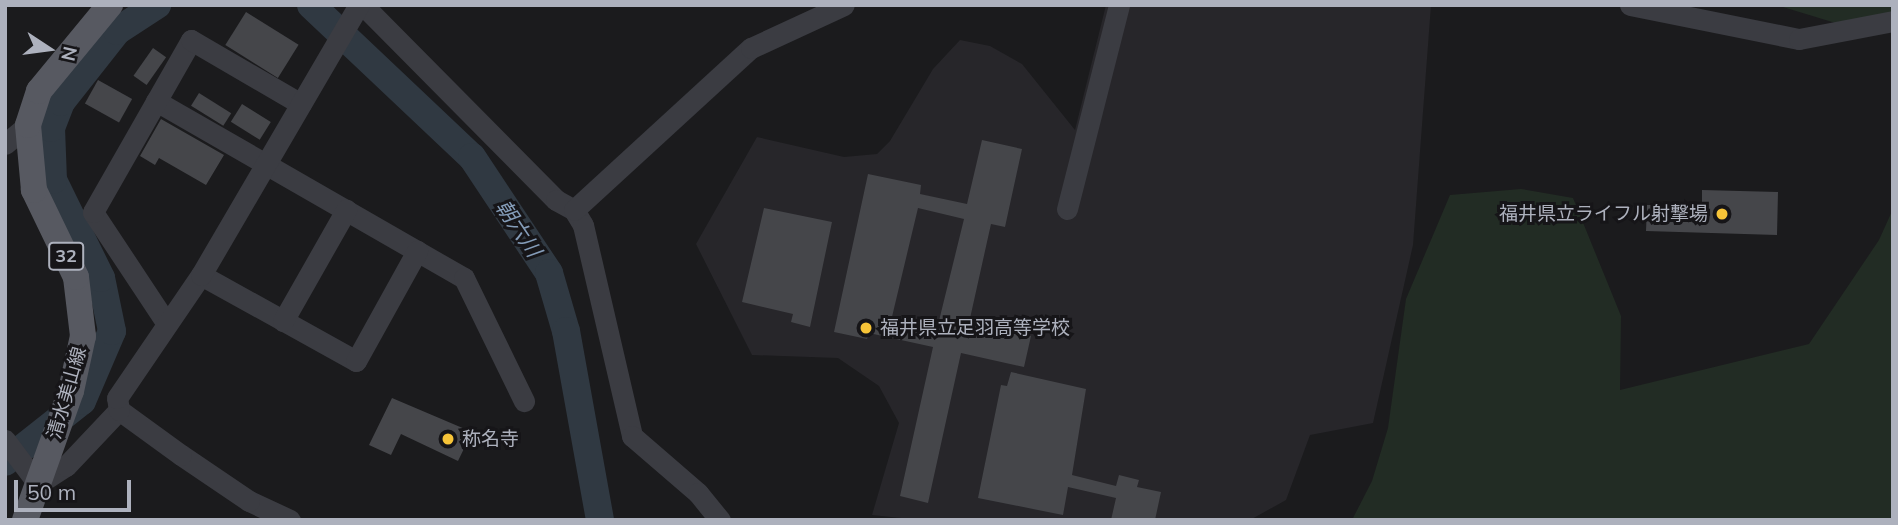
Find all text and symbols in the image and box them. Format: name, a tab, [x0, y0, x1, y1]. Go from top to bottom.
north arrow	[14, 14, 84, 84]
text: N	[56, 44, 83, 63]
water label: 朝六川	[491, 195, 547, 261]
place label: 福井県立ライフル射撃場	[1499, 203, 1708, 225]
marker: 福井県立ライフル射撃場	[1714, 206, 1730, 222]
road number: 32	[47, 242, 85, 270]
place label: 福井県立足羽高等学校	[880, 317, 1070, 339]
marker: 福井県立足羽高等学校	[858, 320, 874, 336]
street label: 清水美山線	[43, 344, 91, 442]
place label: 称名寺	[462, 428, 519, 450]
marker: 称名寺	[440, 431, 456, 447]
scale bar	[18, 466, 135, 510]
text: 50 m	[27, 479, 76, 505]

